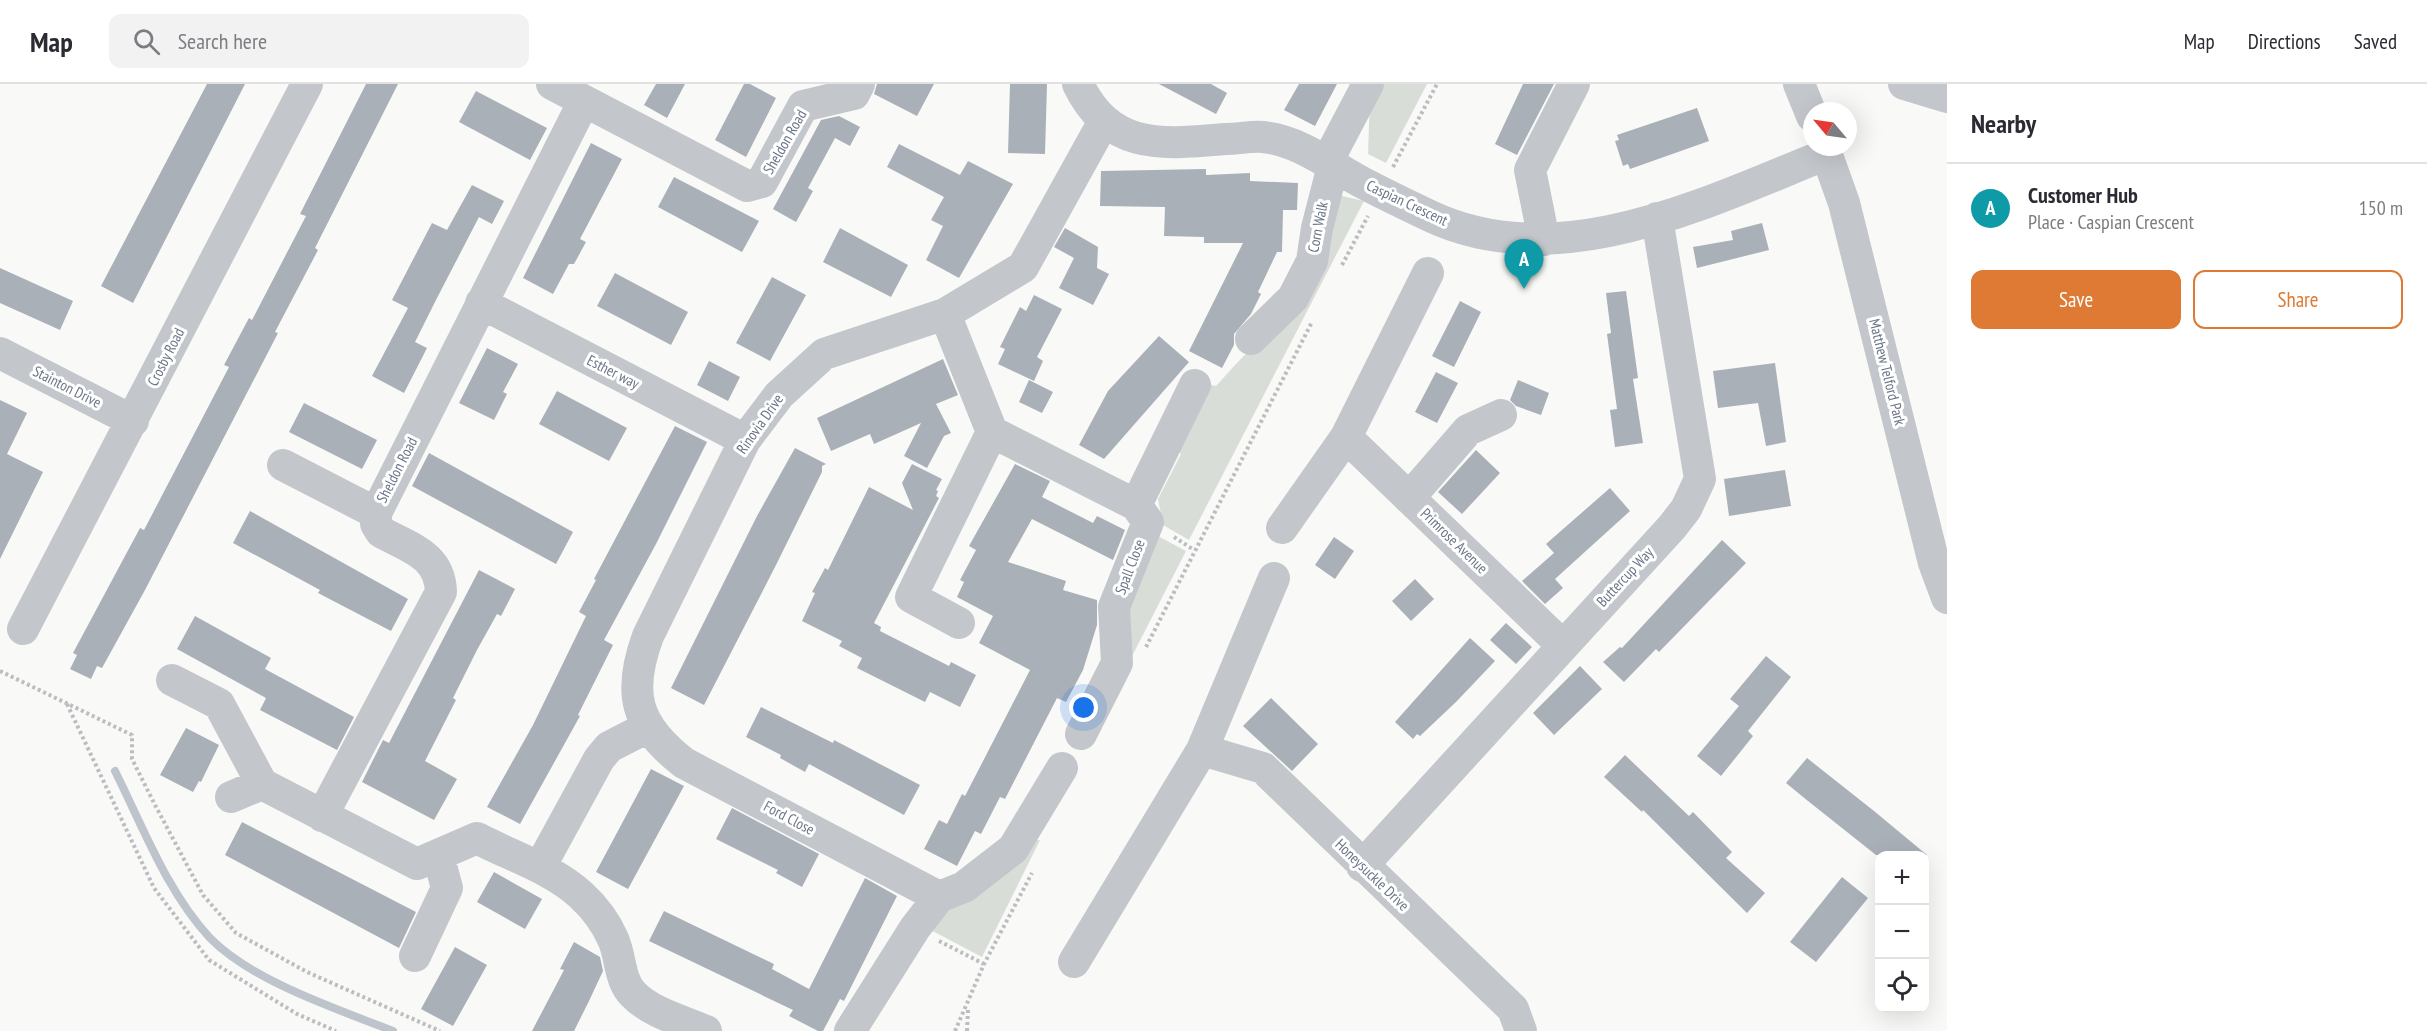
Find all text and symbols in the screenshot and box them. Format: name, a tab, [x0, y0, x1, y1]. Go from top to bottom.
search box	[109, 14, 529, 68]
text: Map	[30, 23, 73, 60]
icon: search	[130, 25, 163, 58]
text: Search here	[178, 27, 267, 55]
text: Map	[2184, 28, 2215, 55]
text: Directions	[2248, 28, 2321, 55]
text: Saved	[2354, 28, 2397, 55]
north arrow	[1803, 102, 1857, 156]
street label: Sheldon Road	[759, 106, 811, 177]
text: Nearby	[1971, 107, 2036, 140]
street label: Caspian Crescent	[1364, 175, 1451, 230]
text: Customer Hub	[2028, 181, 2138, 209]
text: A	[1985, 195, 1996, 221]
text: 150 m	[2359, 195, 2403, 221]
street label: Corn Walk	[1303, 200, 1332, 254]
text: Place · Caspian Crescent	[2028, 209, 2194, 235]
pin: A	[1504, 240, 1544, 289]
button: Save	[1971, 270, 2181, 329]
button: Share	[2193, 270, 2403, 329]
street label: Matthew Telford Park	[1865, 317, 1910, 427]
street label: Crosby Road	[143, 325, 188, 389]
street label: Esther way	[584, 350, 643, 393]
street label: Stainton Drive	[30, 361, 104, 412]
street label: Rinovia Drive	[732, 390, 787, 457]
street label: Sheldon Road	[372, 434, 421, 506]
street label: Primrose Avenue	[1417, 504, 1492, 577]
street label: Spall Close	[1110, 537, 1149, 597]
street label: Buttercup Way	[1592, 543, 1657, 610]
your location	[1069, 693, 1098, 722]
street label: Ford Close	[761, 796, 818, 839]
street label: Honeysuckle Drive	[1331, 835, 1413, 915]
map controls	[1875, 851, 1929, 1013]
button: +	[1875, 851, 1929, 905]
button: −	[1875, 905, 1929, 959]
button: locate	[1875, 959, 1929, 1013]

